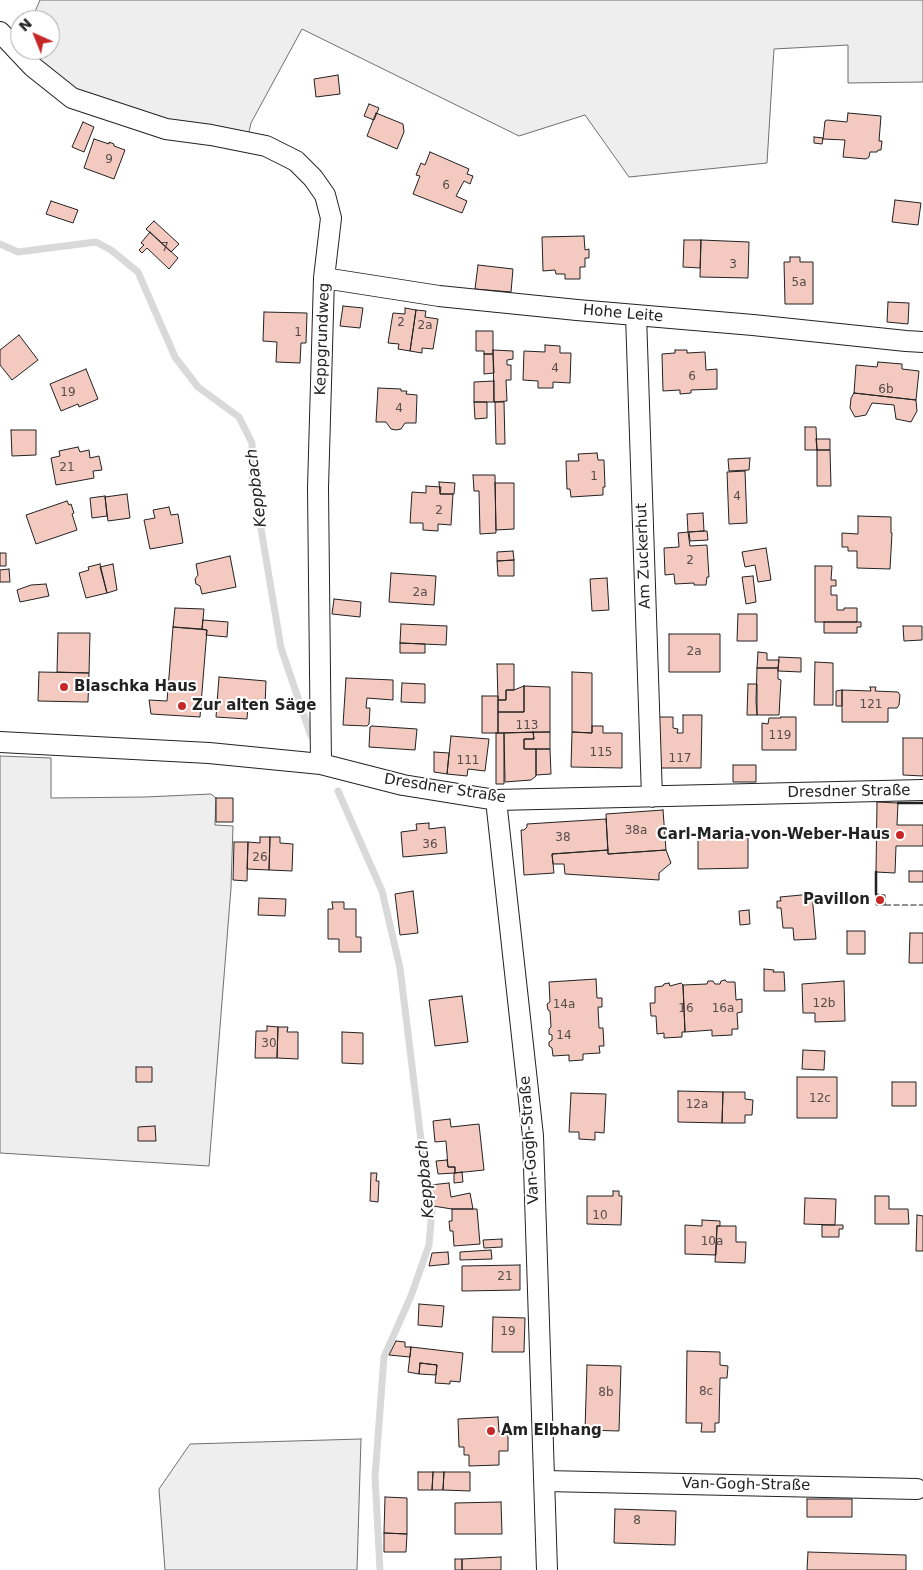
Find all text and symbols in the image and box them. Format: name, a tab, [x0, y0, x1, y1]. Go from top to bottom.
north arrow	[10, 10, 60, 60]
text: N	[16, 15, 35, 35]
house number: 9	[105, 153, 113, 167]
house number: 6	[442, 179, 450, 193]
house number: 7	[161, 241, 169, 255]
house number: 3	[729, 258, 737, 272]
house number: 5a	[792, 276, 806, 290]
street label: Keppgrundweg	[312, 282, 334, 396]
street label: Hohe Leite	[582, 302, 664, 326]
house number: 2	[397, 316, 405, 330]
house number: 2a	[418, 319, 432, 333]
house number: 1	[294, 326, 302, 340]
house number: 4	[551, 362, 559, 376]
house number: 6	[688, 370, 696, 384]
house number: 6b	[878, 383, 894, 397]
house number: 19	[60, 386, 76, 400]
house number: 4	[395, 402, 403, 416]
water label: Keppbach	[243, 448, 271, 528]
house number: 21	[59, 461, 75, 475]
house number: 1	[590, 470, 598, 484]
house number: 4	[733, 490, 741, 504]
street label: Am Zuckerhut	[633, 503, 655, 609]
house number: 2	[435, 504, 443, 518]
house number: 2	[686, 554, 694, 568]
house number: 2a	[413, 586, 427, 600]
house number: 2a	[687, 645, 701, 659]
place label: Blaschka Haus	[74, 678, 197, 696]
marker: Blaschka Haus	[58, 681, 70, 693]
place label: Zur alten Säge	[192, 697, 317, 715]
house number: 121	[860, 698, 882, 712]
marker: Zur alten Säge	[176, 700, 188, 712]
house number: 113	[516, 719, 538, 733]
house number: 119	[769, 729, 791, 743]
house number: 115	[590, 746, 612, 760]
house number: 117	[669, 752, 691, 766]
house number: 111	[457, 754, 479, 768]
street label: Dresdner Straße	[383, 770, 507, 808]
street label: Dresdner Straße	[787, 782, 911, 802]
house number: 38a	[625, 824, 647, 838]
place label: Carl-Maria-von-Weber-Haus	[657, 826, 890, 844]
marker: Carl-Maria-von-Weber-Haus	[894, 829, 906, 841]
house number: 38	[555, 831, 571, 845]
house number: 36	[422, 838, 438, 852]
house number: 26	[252, 851, 268, 865]
place label: Pavillon	[803, 891, 870, 909]
marker: Pavillon	[874, 894, 886, 906]
house number: 12b	[813, 997, 835, 1011]
house number: 14a	[553, 998, 575, 1012]
house number: 16	[678, 1002, 694, 1016]
house number: 16a	[712, 1002, 734, 1016]
house number: 14	[556, 1029, 572, 1043]
house number: 30	[261, 1037, 277, 1051]
street label: Van-Gogh-Straße	[517, 1075, 543, 1205]
house number: 12c	[809, 1092, 831, 1106]
house number: 12a	[686, 1098, 708, 1112]
water label: Keppbach	[413, 1139, 439, 1219]
house number: 10	[592, 1209, 608, 1223]
house number: 10a	[701, 1235, 723, 1249]
house number: 21	[497, 1270, 513, 1284]
house number: 19	[500, 1325, 516, 1339]
house number: 8c	[699, 1385, 713, 1399]
house number: 8b	[598, 1386, 614, 1400]
place label: Am Elbhang	[501, 1422, 602, 1440]
marker: Am Elbhang	[485, 1425, 497, 1437]
street label: Van-Gogh-Straße	[682, 1475, 810, 1495]
house number: 8	[633, 1514, 641, 1528]

